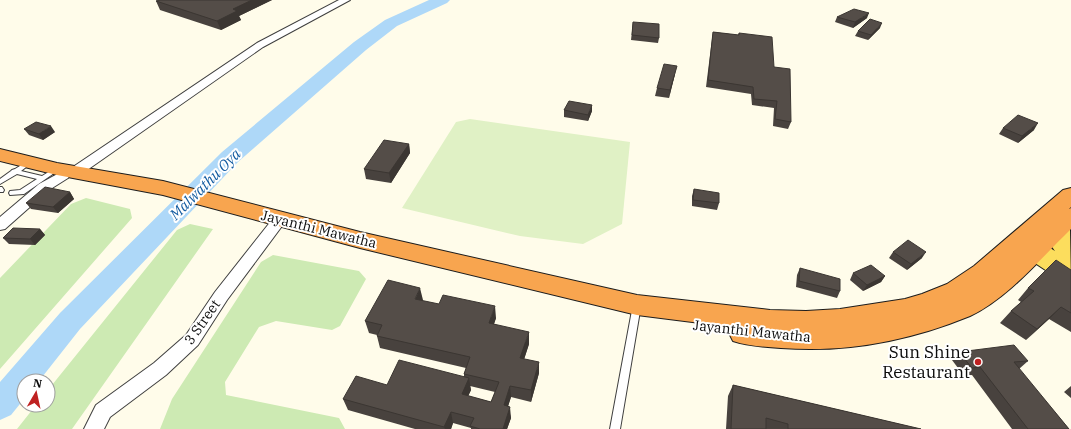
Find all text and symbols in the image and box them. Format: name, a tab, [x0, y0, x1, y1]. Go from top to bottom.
water label: Malwathu Oya	[165, 144, 245, 224]
street label: Jayanthi Mawatha	[259, 206, 379, 252]
street label: 3 Street	[180, 296, 224, 348]
street label: Jayanthi Mawatha	[692, 316, 812, 346]
place label: Sun Shine Restaurant	[882, 341, 970, 383]
marker: Sun Shine Restaurant	[973, 357, 983, 367]
north arrow	[16, 373, 56, 413]
text: N	[32, 376, 43, 391]

